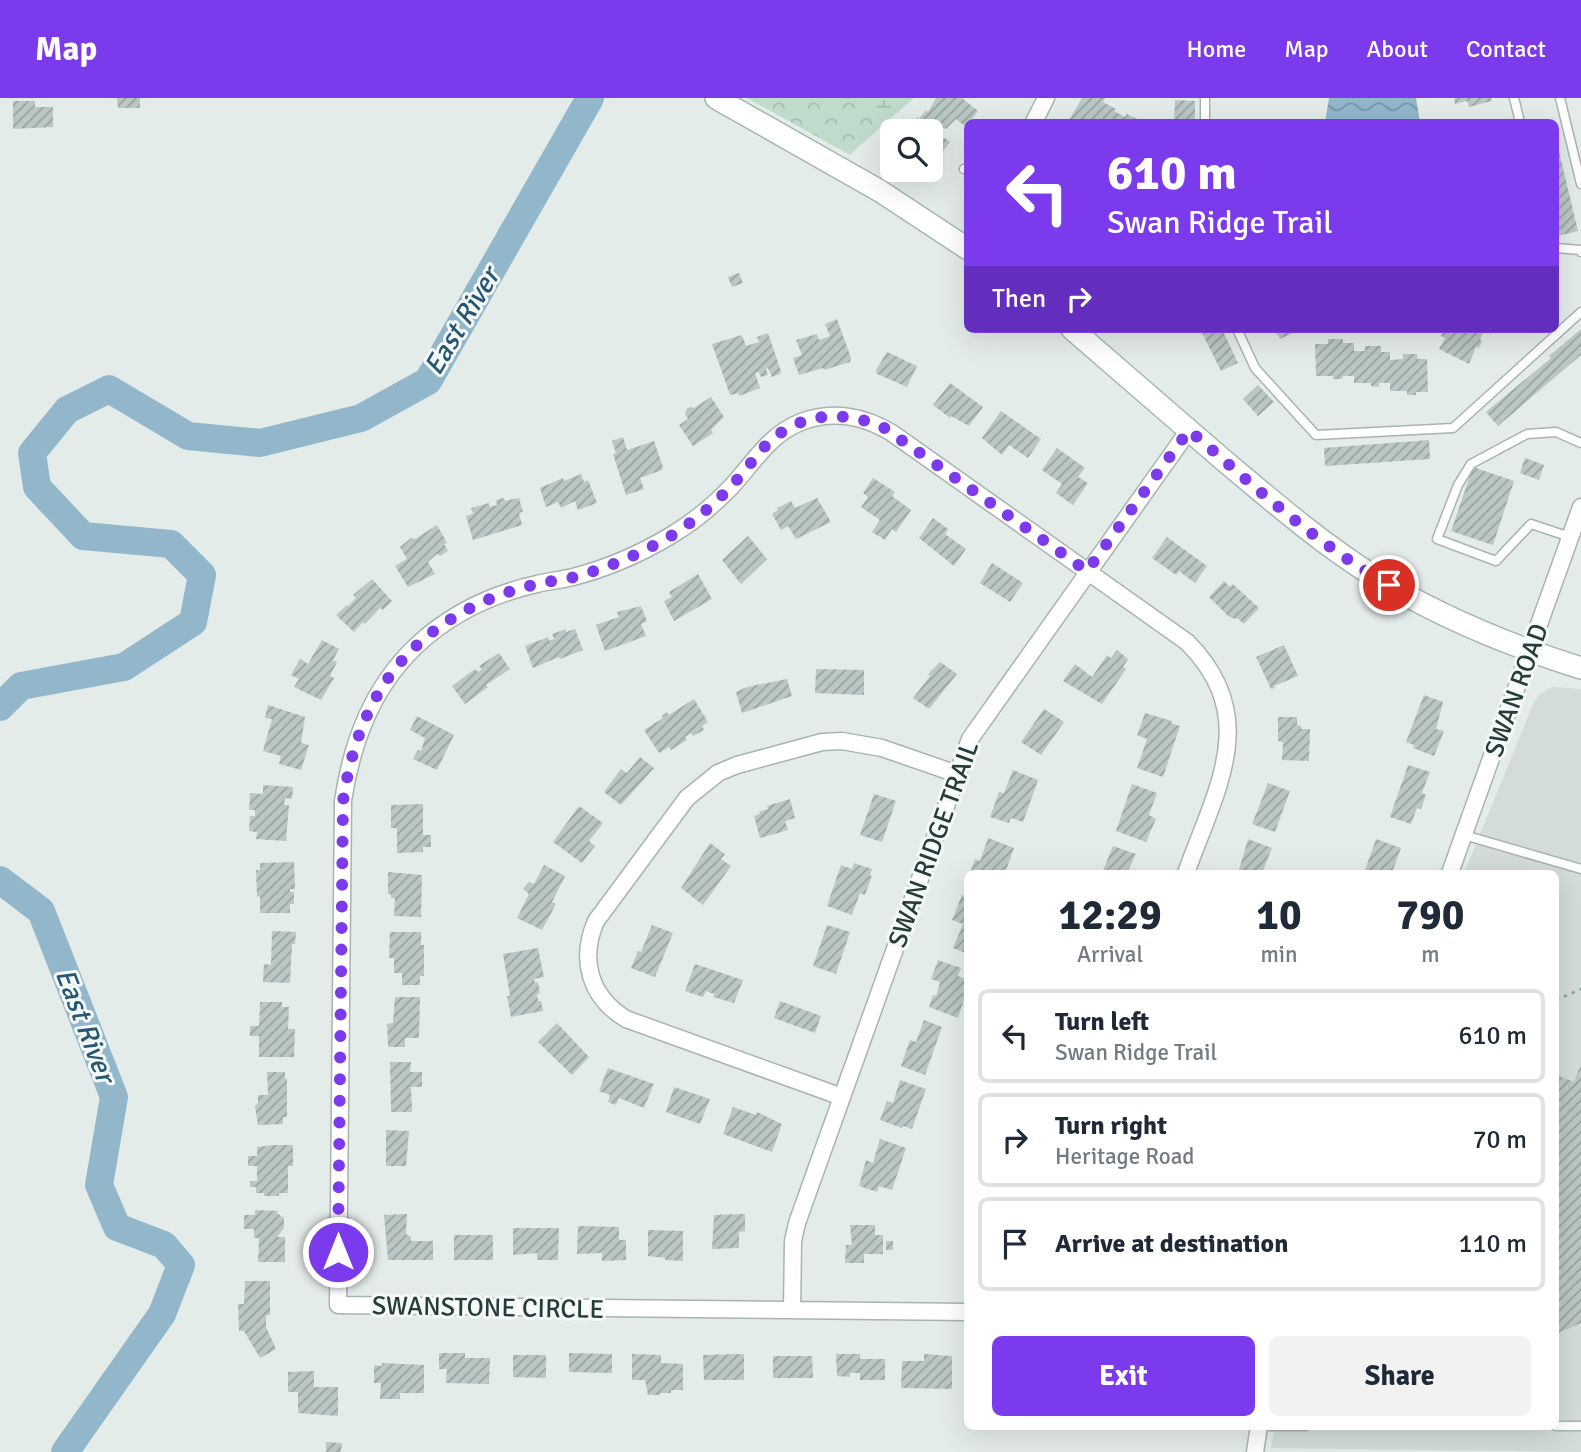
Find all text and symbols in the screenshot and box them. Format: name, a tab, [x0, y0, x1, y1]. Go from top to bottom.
text: Map	[35, 29, 97, 70]
text: Home	[1186, 34, 1246, 64]
text: Map	[1284, 34, 1329, 64]
text: About	[1367, 34, 1428, 64]
text: Contact	[1466, 34, 1546, 64]
map controls	[880, 119, 943, 182]
button: search	[880, 119, 943, 182]
text: 610 m	[1107, 143, 1237, 203]
icon: left	[992, 147, 1083, 238]
text: Swan Ridge Trail	[1107, 203, 1333, 242]
water label: East River	[417, 259, 509, 381]
icon: right	[1060, 280, 1098, 318]
text: Then	[992, 283, 1046, 315]
pin	[1359, 555, 1419, 615]
icon: arrive	[1370, 566, 1408, 604]
street label: SWAN ROAD	[1478, 619, 1556, 761]
street label: SWAN RIDGE TRAIL	[882, 737, 986, 952]
text: 12:29	[1059, 890, 1162, 941]
text: 10	[1256, 890, 1302, 941]
text: 790	[1396, 890, 1464, 941]
text: Arrival	[1077, 940, 1143, 969]
text: min	[1260, 940, 1298, 969]
text: m	[1421, 940, 1439, 969]
water label: East River	[48, 964, 124, 1090]
text: Turn left	[1055, 1006, 1149, 1038]
icon: left	[996, 1017, 1034, 1055]
text: 610 m	[1458, 1020, 1527, 1052]
text: Swan Ridge Trail	[1055, 1038, 1217, 1067]
text: Turn right	[1055, 1110, 1167, 1142]
icon: right	[996, 1121, 1034, 1159]
text: 70 m	[1472, 1124, 1527, 1156]
text: Heritage Road	[1055, 1142, 1195, 1171]
position arrow	[301, 1215, 375, 1289]
icon: arrive	[996, 1225, 1034, 1263]
text: Arrive at destination	[1055, 1228, 1288, 1260]
text: 110 m	[1458, 1228, 1527, 1260]
street label: SWANSTONE CIRCLE	[372, 1290, 604, 1326]
button: Exit	[992, 1336, 1255, 1416]
button: Share	[1269, 1336, 1531, 1416]

